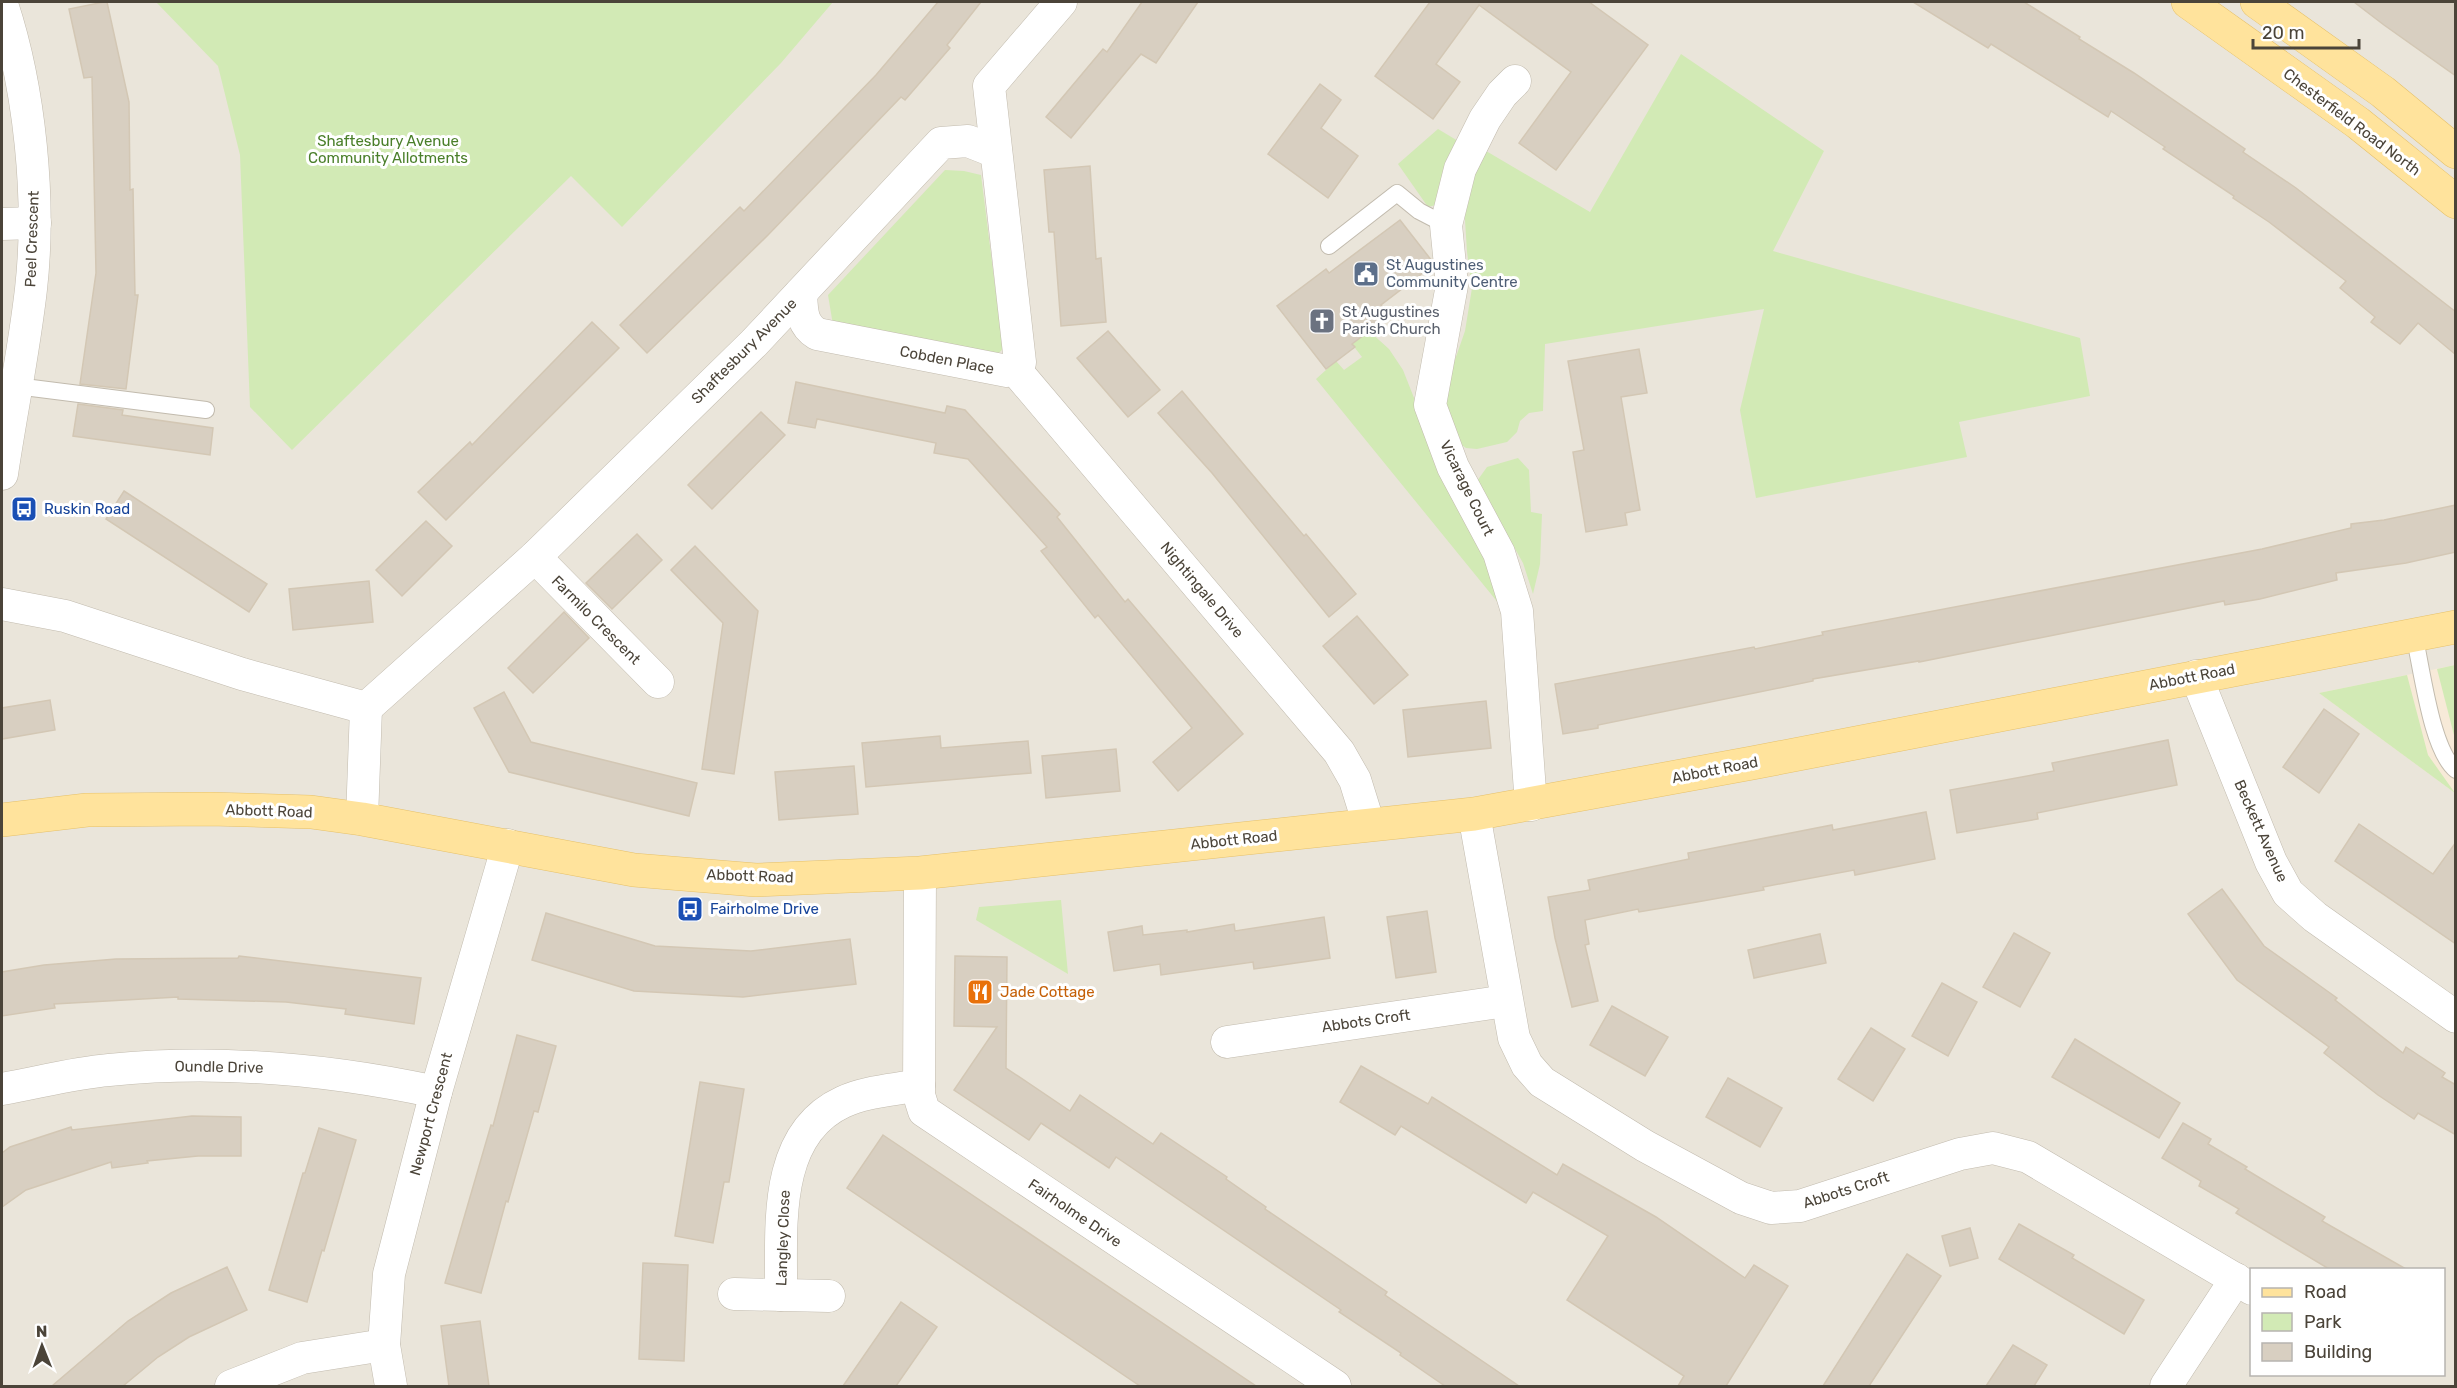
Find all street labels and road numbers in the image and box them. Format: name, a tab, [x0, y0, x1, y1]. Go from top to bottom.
street label: Chesterfield Road North	[2280, 65, 2424, 179]
street label: Peel Crescent	[21, 190, 43, 288]
street label: Shaftesbury Avenue	[688, 295, 800, 407]
street label: Cobden Place	[898, 342, 996, 378]
street label: Vicarage Court	[1436, 437, 1498, 539]
street label: Nightingale Drive	[1157, 538, 1247, 642]
street label: Farmilo Crescent	[548, 572, 644, 668]
street label: Abbott Road	[2147, 660, 2237, 694]
street label: Abbott Road	[1670, 753, 1760, 787]
street label: Beckett Avenue	[2230, 777, 2292, 885]
street label: Abbott Road	[225, 800, 313, 822]
street label: Abbott Road	[1190, 826, 1278, 854]
street label: Abbott Road	[706, 865, 794, 887]
street label: Abbots Croft	[1321, 1006, 1412, 1036]
street label: Newport Crescent	[406, 1050, 456, 1177]
street label: Oundle Drive	[174, 1057, 264, 1077]
street label: Abbots Croft	[1801, 1168, 1891, 1212]
street label: Fairholme Drive	[1025, 1175, 1125, 1251]
street label: Langley Close	[772, 1190, 794, 1286]

